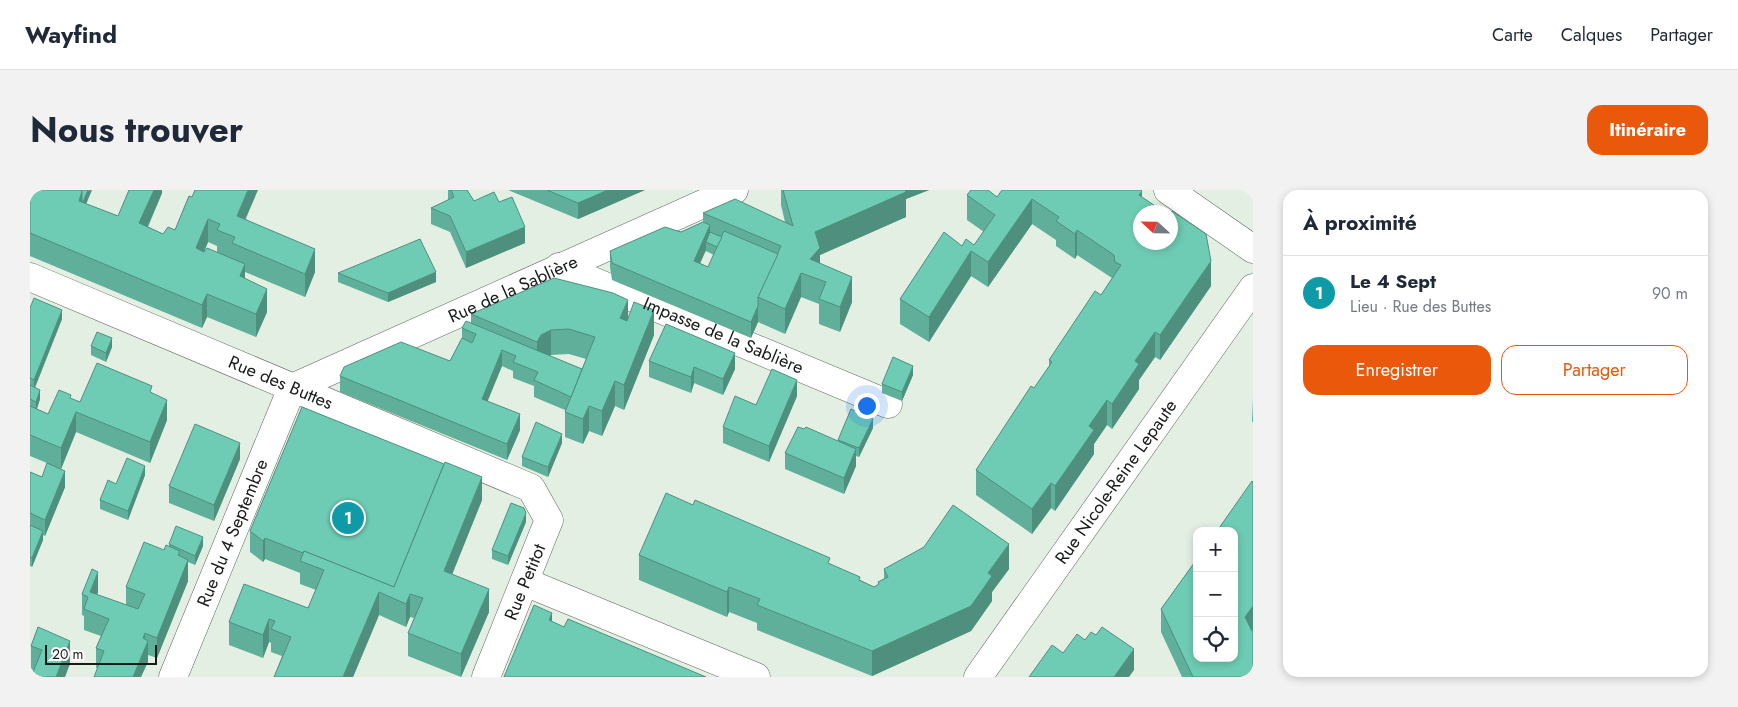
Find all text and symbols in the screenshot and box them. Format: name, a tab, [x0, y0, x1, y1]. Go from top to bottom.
text: Wayfind	[25, 17, 117, 52]
text: Carte	[1492, 22, 1533, 48]
text: Calques	[1561, 22, 1622, 48]
text: Partager	[1650, 22, 1713, 48]
text: Nous trouver	[30, 105, 243, 155]
button: Itinéraire	[1587, 105, 1708, 155]
north arrow	[1133, 205, 1178, 250]
text: À proximité	[1303, 208, 1417, 238]
street label: Rue de la Sablière	[444, 249, 582, 329]
text: Le 4 Sept	[1350, 268, 1436, 295]
text: 1	[1315, 282, 1323, 305]
text: 90 m	[1652, 282, 1688, 305]
street label: Impasse de la Sablière	[639, 290, 808, 380]
text: Lieu · Rue des Buttes	[1350, 295, 1491, 318]
button: Enregistrer	[1303, 345, 1491, 395]
button: Partager	[1501, 345, 1688, 395]
street label: Rue des Buttes	[224, 349, 337, 416]
your location	[854, 393, 880, 419]
street label: Rue Nicole-Reine Lepaute	[1049, 394, 1183, 569]
street label: Rue du 4 Septembre	[190, 455, 274, 611]
pin: 1	[332, 499, 364, 537]
map controls	[1193, 527, 1238, 662]
button: +	[1193, 527, 1238, 572]
street label: Rue Petitot	[498, 539, 552, 624]
button: −	[1193, 572, 1238, 617]
button: locate	[1193, 617, 1238, 662]
scale bar	[45, 642, 158, 665]
text: 20 m	[52, 644, 84, 664]

